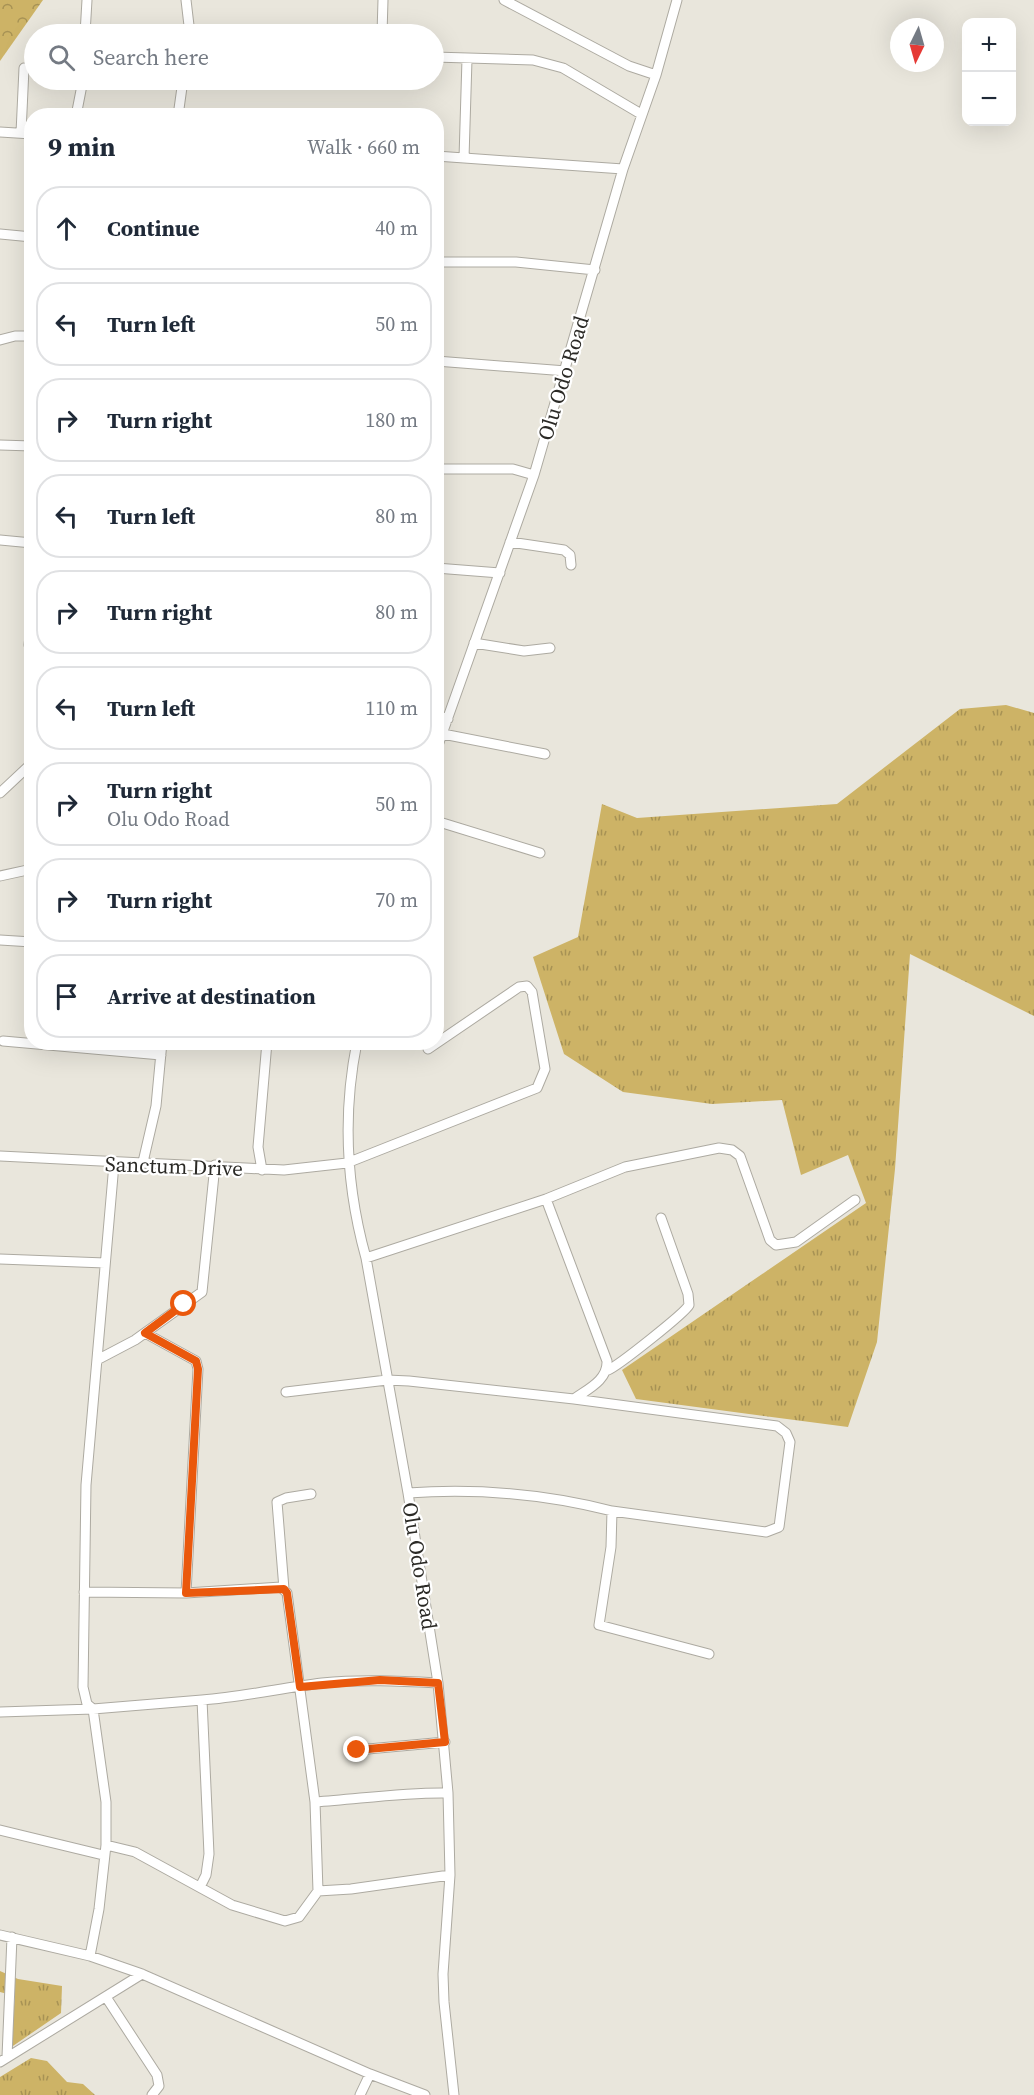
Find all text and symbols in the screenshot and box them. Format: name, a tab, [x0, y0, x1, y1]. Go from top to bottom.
north arrow	[890, 18, 944, 72]
map controls	[962, 18, 1016, 126]
button: +	[962, 18, 1016, 72]
search box	[24, 24, 444, 90]
icon: search	[45, 41, 78, 74]
text: Search here	[93, 42, 209, 72]
button: −	[962, 72, 1016, 126]
text: 9 min	[48, 129, 115, 165]
text: Walk · 660 m	[307, 133, 420, 161]
icon: ahead	[50, 212, 83, 245]
text: Continue	[107, 213, 200, 243]
text: 40 m	[375, 214, 418, 242]
icon: left	[50, 308, 83, 341]
text: Turn left	[107, 309, 195, 339]
text: 50 m	[375, 310, 418, 338]
street label: Olu Odo Road	[530, 312, 596, 444]
icon: right	[50, 404, 83, 437]
text: Turn right	[107, 405, 212, 435]
text: 180 m	[365, 406, 418, 434]
icon: left	[50, 500, 83, 533]
text: Turn left	[107, 501, 195, 531]
text: 80 m	[375, 502, 418, 530]
icon: right	[50, 596, 83, 629]
text: Turn right	[107, 597, 212, 627]
text: 80 m	[375, 598, 418, 626]
icon: left	[50, 692, 83, 725]
text: Turn left	[107, 693, 195, 723]
text: 110 m	[365, 694, 418, 722]
text: Turn right	[107, 775, 212, 805]
icon: right	[50, 788, 83, 821]
text: 50 m	[375, 790, 418, 818]
text: Olu Odo Road	[107, 805, 230, 833]
icon: right	[50, 884, 83, 917]
text: Turn right	[107, 885, 212, 915]
text: 70 m	[375, 886, 418, 914]
icon: arrive	[50, 980, 83, 1013]
text: Arrive at destination	[107, 981, 316, 1011]
street label: Sanctum Drive	[105, 1149, 243, 1183]
route start	[170, 1290, 196, 1316]
street label: Olu Odo Road	[396, 1500, 444, 1632]
route end	[343, 1736, 369, 1762]

